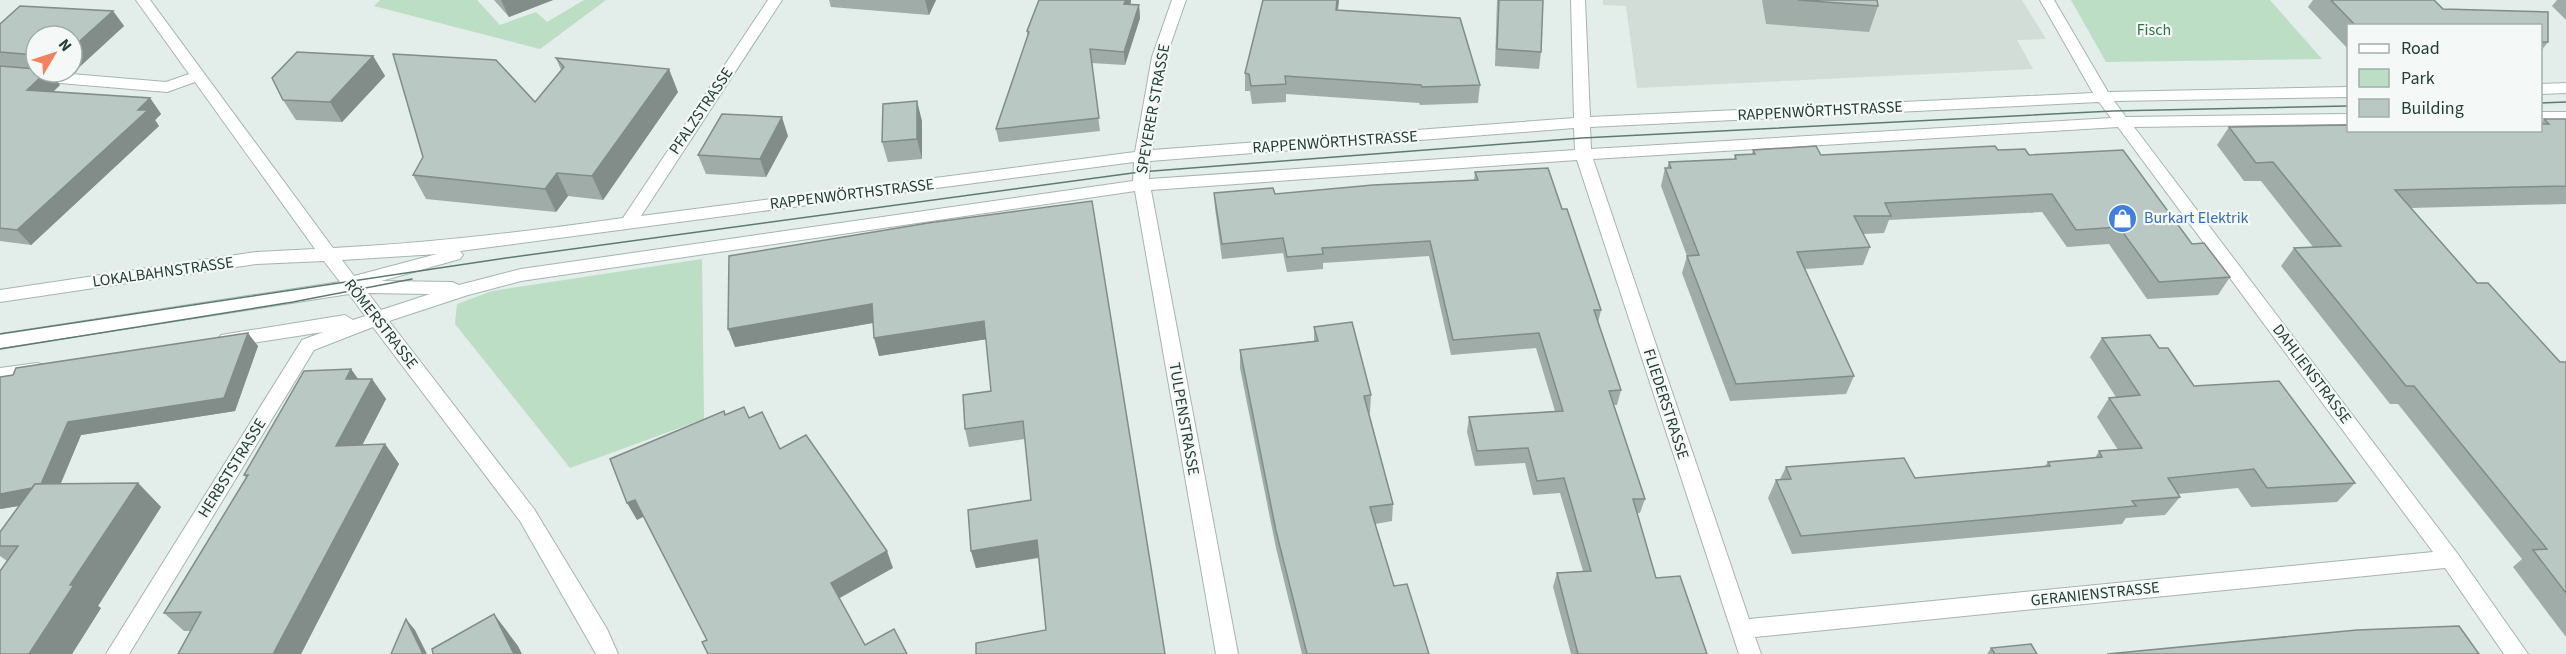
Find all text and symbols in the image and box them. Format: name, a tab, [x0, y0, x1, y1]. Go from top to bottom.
park label: Fisch	[2137, 19, 2171, 41]
north arrow	[24, 24, 84, 84]
legend	[2347, 24, 2542, 132]
text: N	[53, 34, 77, 56]
text: Road	[2401, 36, 2440, 61]
street label: SPEYERER STRASSE	[1131, 42, 1175, 176]
street label: PFALZSTRASSE	[664, 63, 738, 159]
text: Park	[2401, 66, 2435, 91]
street label: RAPPENWÖRTHSTRASSE	[1737, 96, 1903, 126]
text: Building	[2401, 96, 2464, 121]
street label: RAPPENWÖRTHSTRASSE	[1252, 125, 1418, 159]
street label: RAPPENWÖRTHSTRASSE	[769, 173, 935, 215]
shop icon: Burkart Elektrik	[2107, 202, 2139, 234]
place label: Burkart Elektrik	[2144, 207, 2249, 229]
street label: LOKALBAHNSTRASSE	[91, 251, 235, 293]
street label: RÖMERSTRASSE	[339, 274, 423, 374]
street label: DAHLIENSTRASSE	[2267, 320, 2357, 428]
street label: FLIEDERSTRASSE	[1638, 346, 1694, 462]
street label: TULPENSTRASSE	[1163, 361, 1205, 477]
street label: HERBSTSTRASSE	[193, 414, 271, 522]
street label: GERANIENSTRASSE	[2030, 576, 2160, 612]

